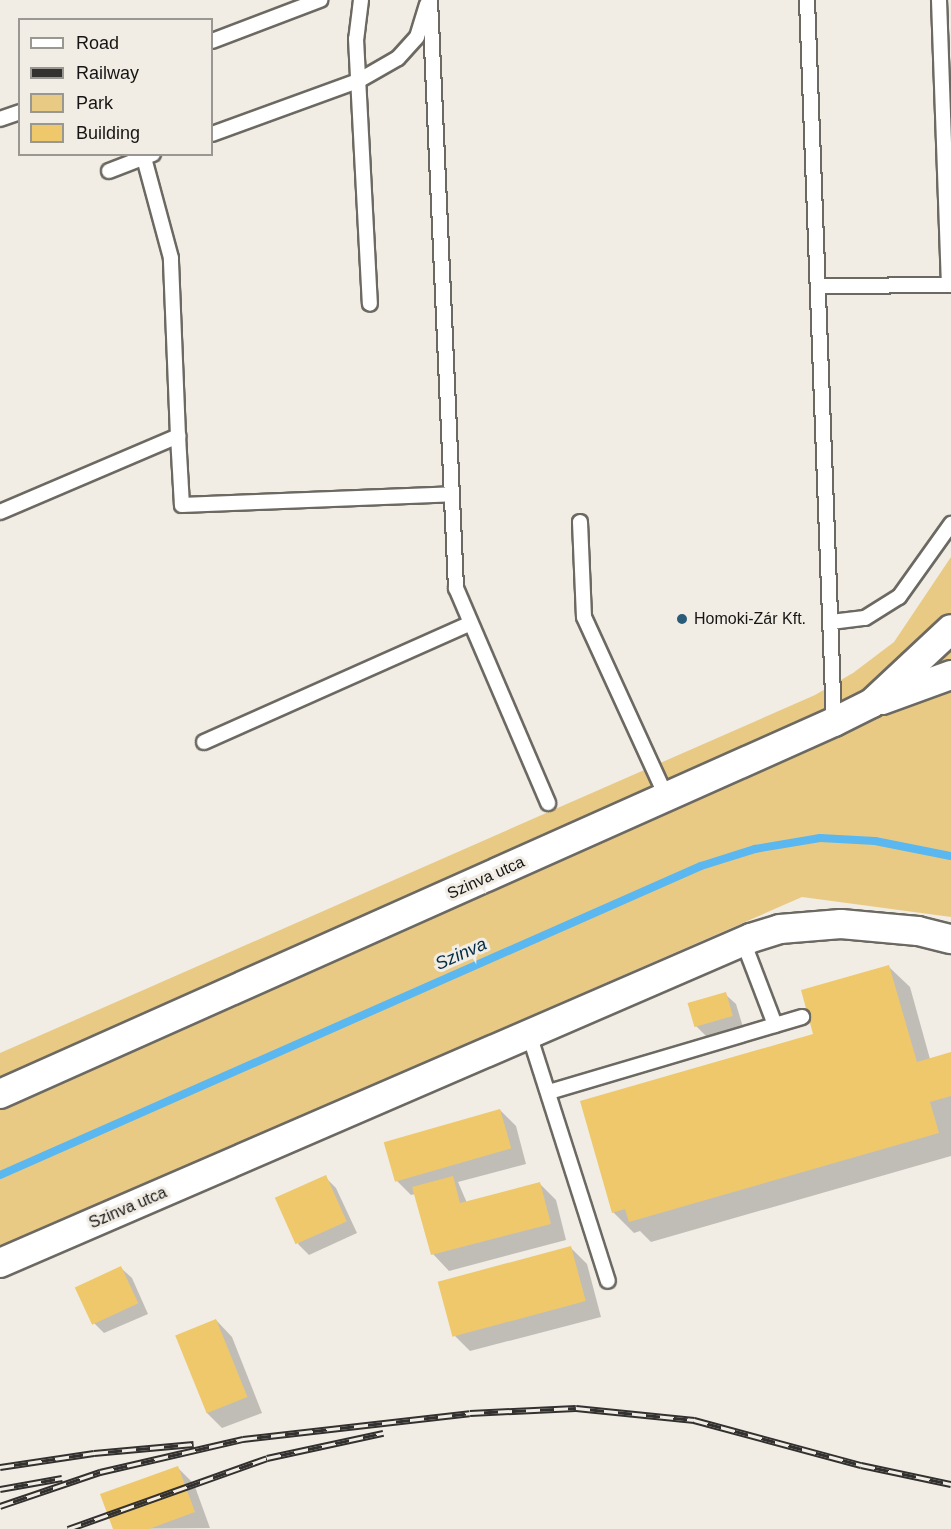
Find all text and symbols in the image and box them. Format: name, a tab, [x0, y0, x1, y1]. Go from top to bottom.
legend	[18, 18, 213, 156]
text: Road	[76, 33, 119, 53]
text: Railway	[76, 63, 139, 83]
text: Park	[76, 93, 113, 113]
text: Building	[76, 123, 140, 143]
place label: Homoki-Zár Kft.	[694, 609, 806, 629]
marker: Homoki-Zár Kft.	[675, 612, 689, 626]
street label: Szinva utca	[444, 852, 528, 904]
water label: Szinva	[432, 933, 490, 975]
street label: Szinva utca	[86, 1183, 170, 1233]

